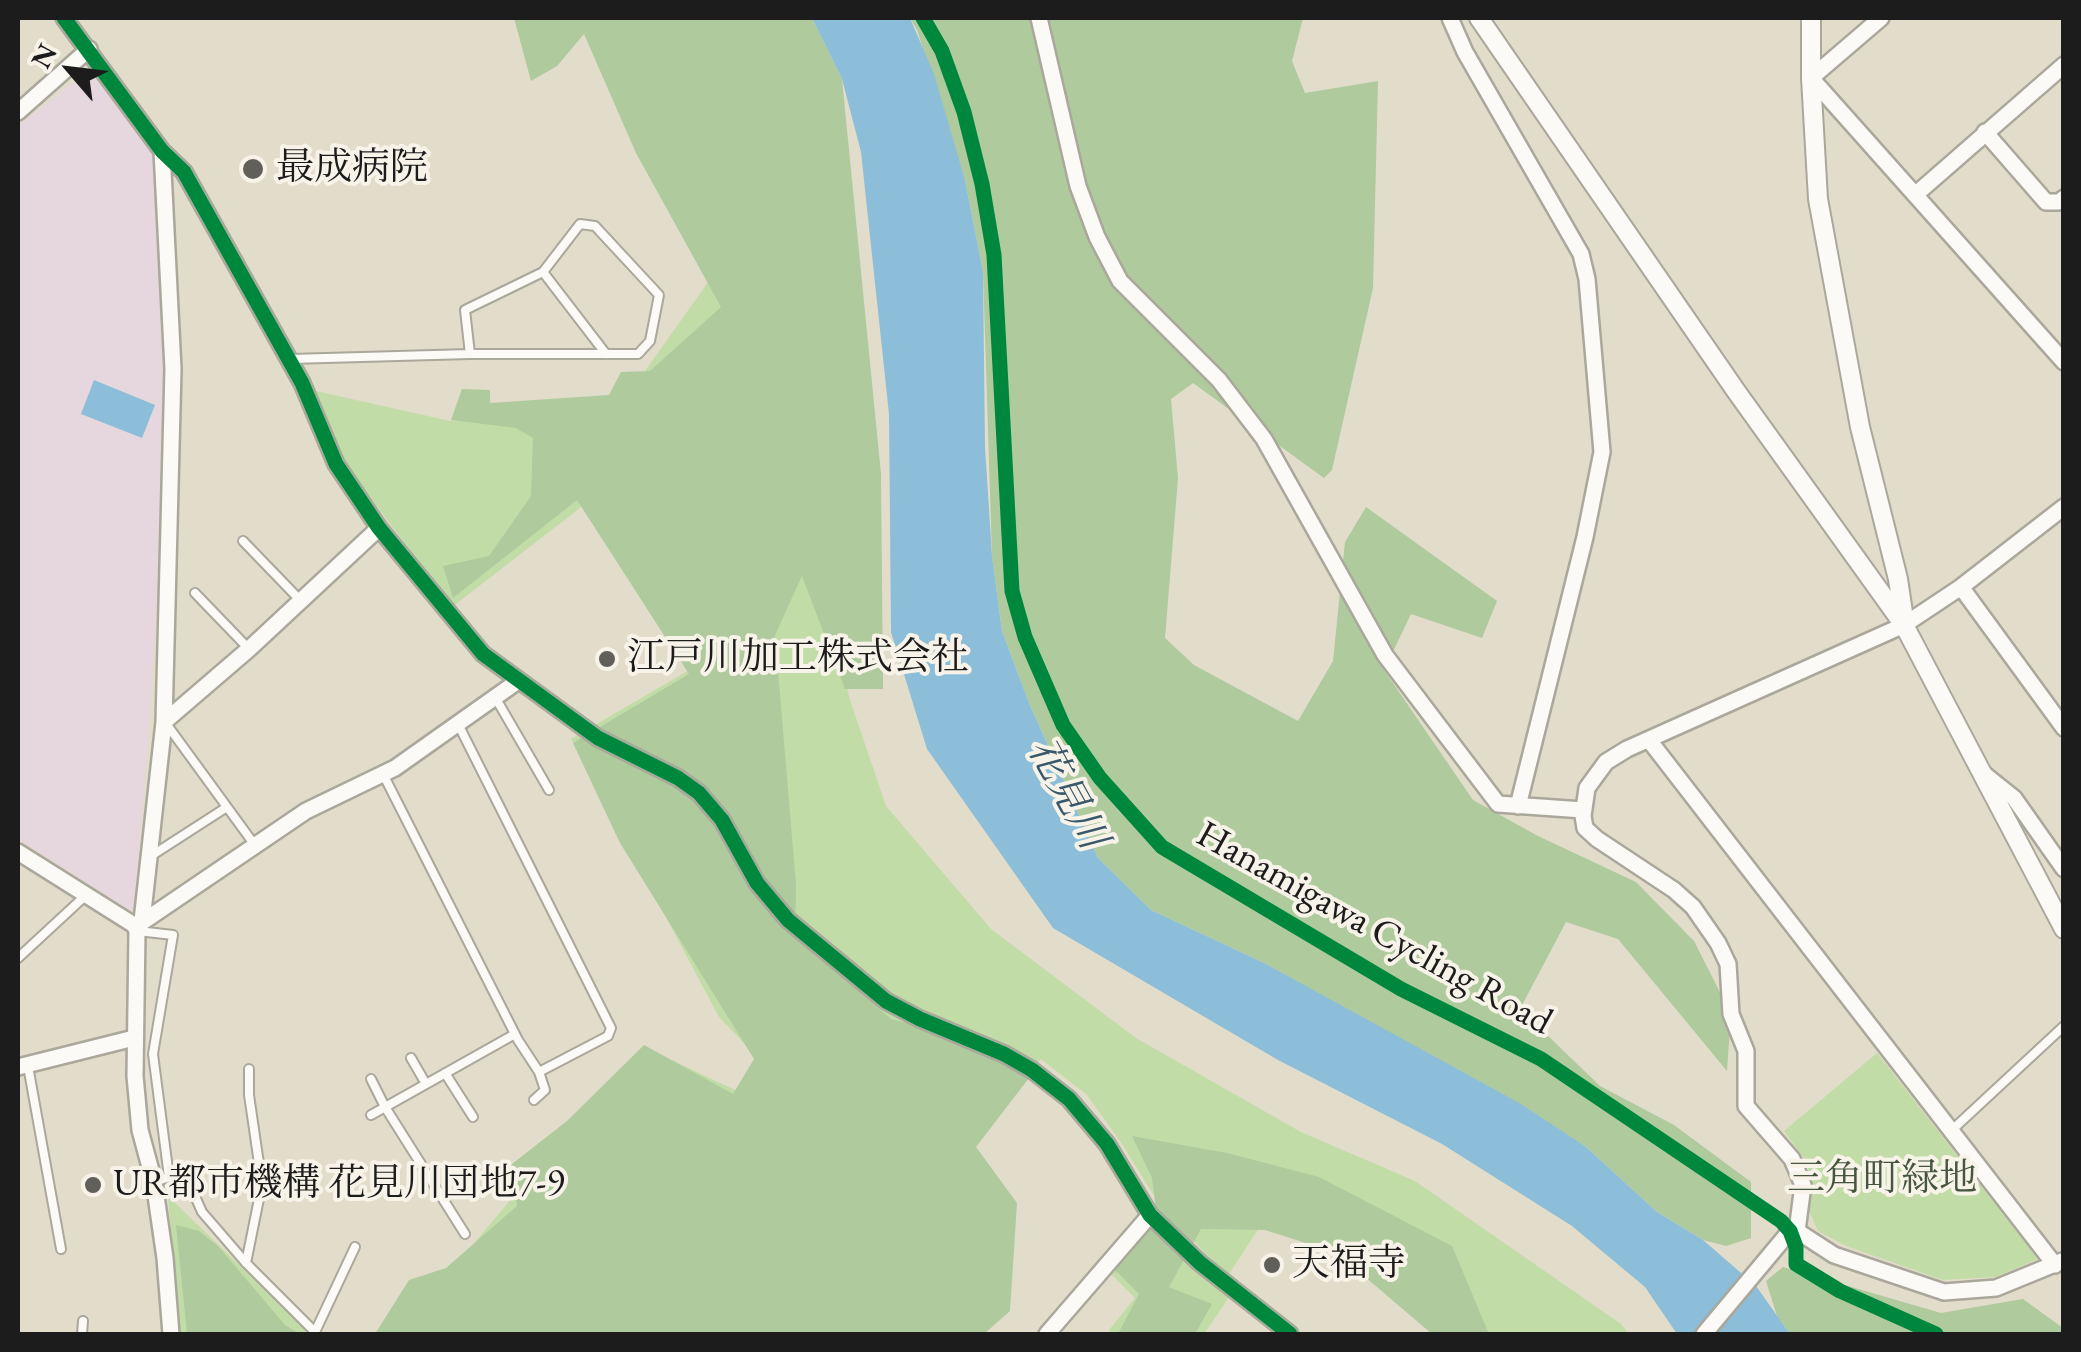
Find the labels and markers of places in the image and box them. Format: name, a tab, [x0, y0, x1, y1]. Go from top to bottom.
place label: 最成病院	[276, 146, 428, 192]
marker: 最成病院	[240, 156, 266, 182]
place label: 江戸川加工株式会社	[627, 636, 969, 682]
marker: 江戸川加工株式会社	[596, 648, 618, 670]
place label: UR都市機構 花見川団地7-9	[113, 1162, 565, 1208]
marker: UR都市機構 花見川団地7-9	[82, 1174, 104, 1196]
place label: 天福寺	[1292, 1242, 1406, 1288]
marker: 天福寺	[1261, 1254, 1283, 1276]

